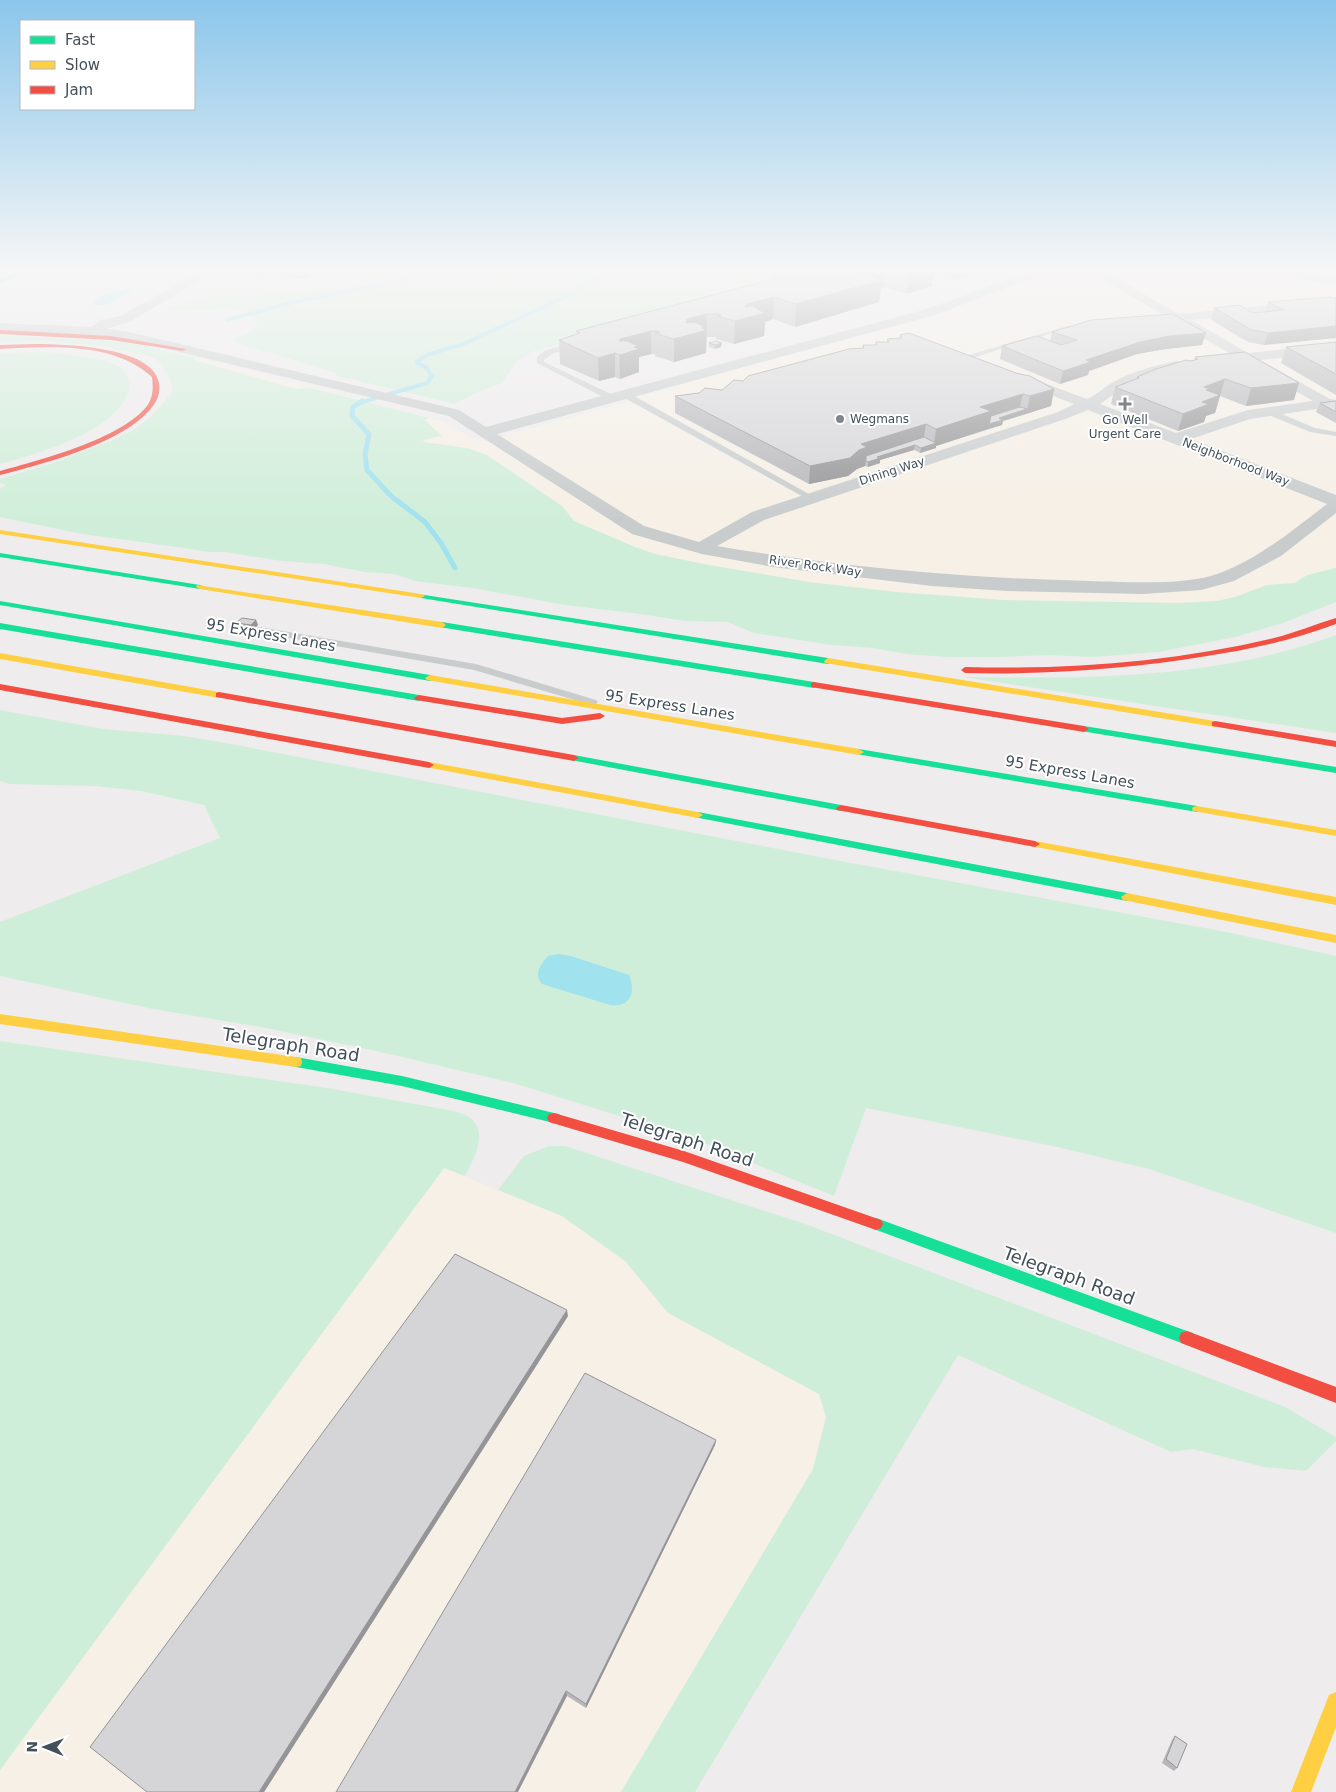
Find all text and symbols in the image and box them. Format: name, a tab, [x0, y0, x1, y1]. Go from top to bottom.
legend	[20, 20, 195, 110]
text: Fast	[65, 31, 95, 49]
text: Slow	[65, 56, 100, 74]
text: Jam	[64, 81, 93, 99]
marker: Go Well Urgent Care	[1118, 397, 1132, 411]
place label: Wegmans	[850, 412, 909, 426]
marker: Wegmans	[834, 413, 846, 425]
place label: Go Well Urgent Care	[1089, 413, 1161, 441]
street label: Neighborhood Way	[1180, 435, 1292, 489]
street label: Dining Way	[857, 454, 927, 488]
street label: River Rock Way	[768, 553, 862, 579]
street label: 95 Express Lanes	[205, 615, 337, 655]
street label: 95 Express Lanes	[604, 686, 736, 724]
street label: 95 Express Lanes	[1004, 752, 1136, 792]
street label: Telegraph Road	[220, 1023, 361, 1066]
street label: Telegraph Road	[617, 1108, 756, 1171]
street label: Telegraph Road	[999, 1242, 1138, 1309]
north arrow	[20, 1722, 70, 1772]
text: N	[24, 1741, 40, 1753]

